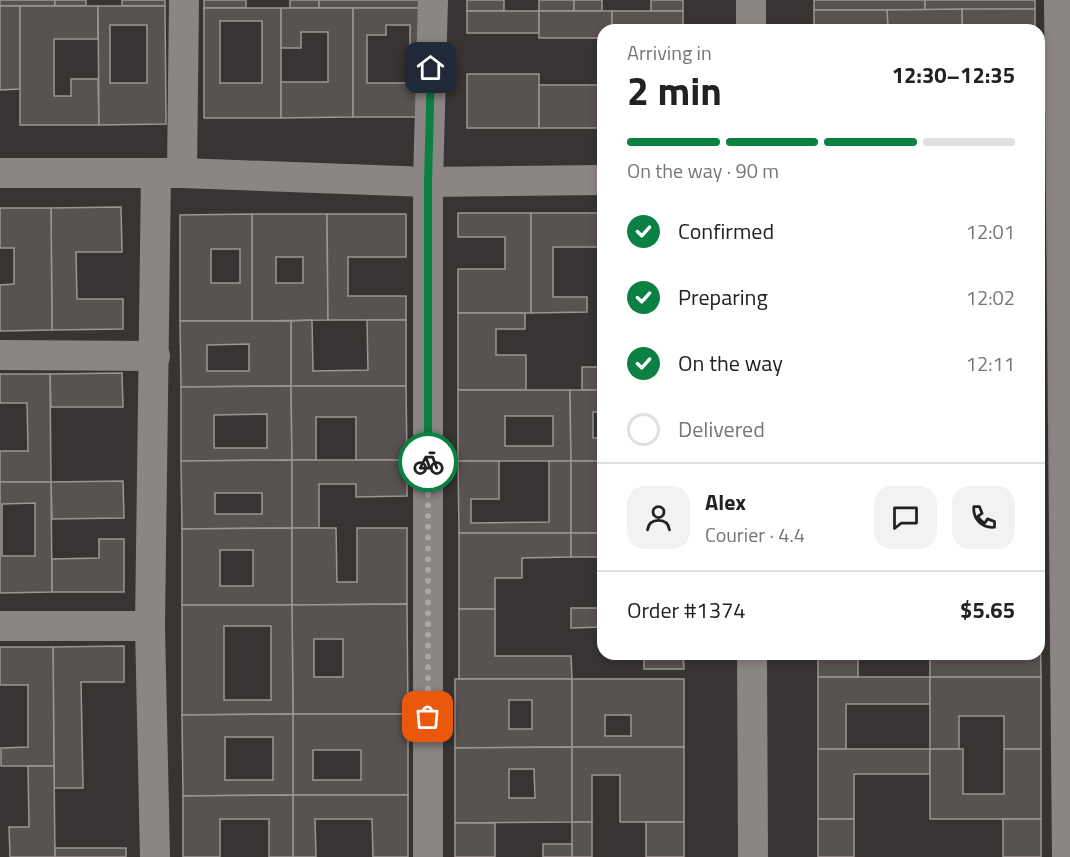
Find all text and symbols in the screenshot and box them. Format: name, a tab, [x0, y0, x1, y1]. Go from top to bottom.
text: Arriving in	[627, 37, 712, 68]
pin	[405, 42, 456, 93]
icon: home	[414, 51, 447, 84]
text: 12:30–12:35	[892, 58, 1015, 92]
text: 2 min	[627, 61, 722, 120]
text: On the way · 90 m	[627, 155, 779, 186]
text: Confirmed	[678, 214, 774, 248]
icon: check	[627, 215, 660, 248]
text: 12:01	[966, 216, 1015, 247]
text: Preparing	[678, 280, 768, 314]
icon: check	[627, 281, 660, 314]
text: 12:02	[966, 282, 1015, 313]
text: On the way	[678, 346, 783, 380]
icon: check	[627, 347, 660, 380]
text: 12:11	[966, 348, 1015, 379]
text: Delivered	[678, 412, 765, 446]
courier	[398, 432, 458, 492]
icon: bike	[412, 446, 445, 479]
text: Alex	[705, 485, 746, 519]
button: person	[627, 486, 690, 549]
button: chat	[874, 486, 937, 549]
button: phone	[952, 486, 1015, 549]
text: Courier · 4.4	[705, 519, 805, 550]
text: Order #1374	[627, 593, 746, 627]
text: $5.65	[960, 593, 1015, 627]
pin	[402, 691, 453, 742]
icon: bag	[411, 700, 444, 733]

